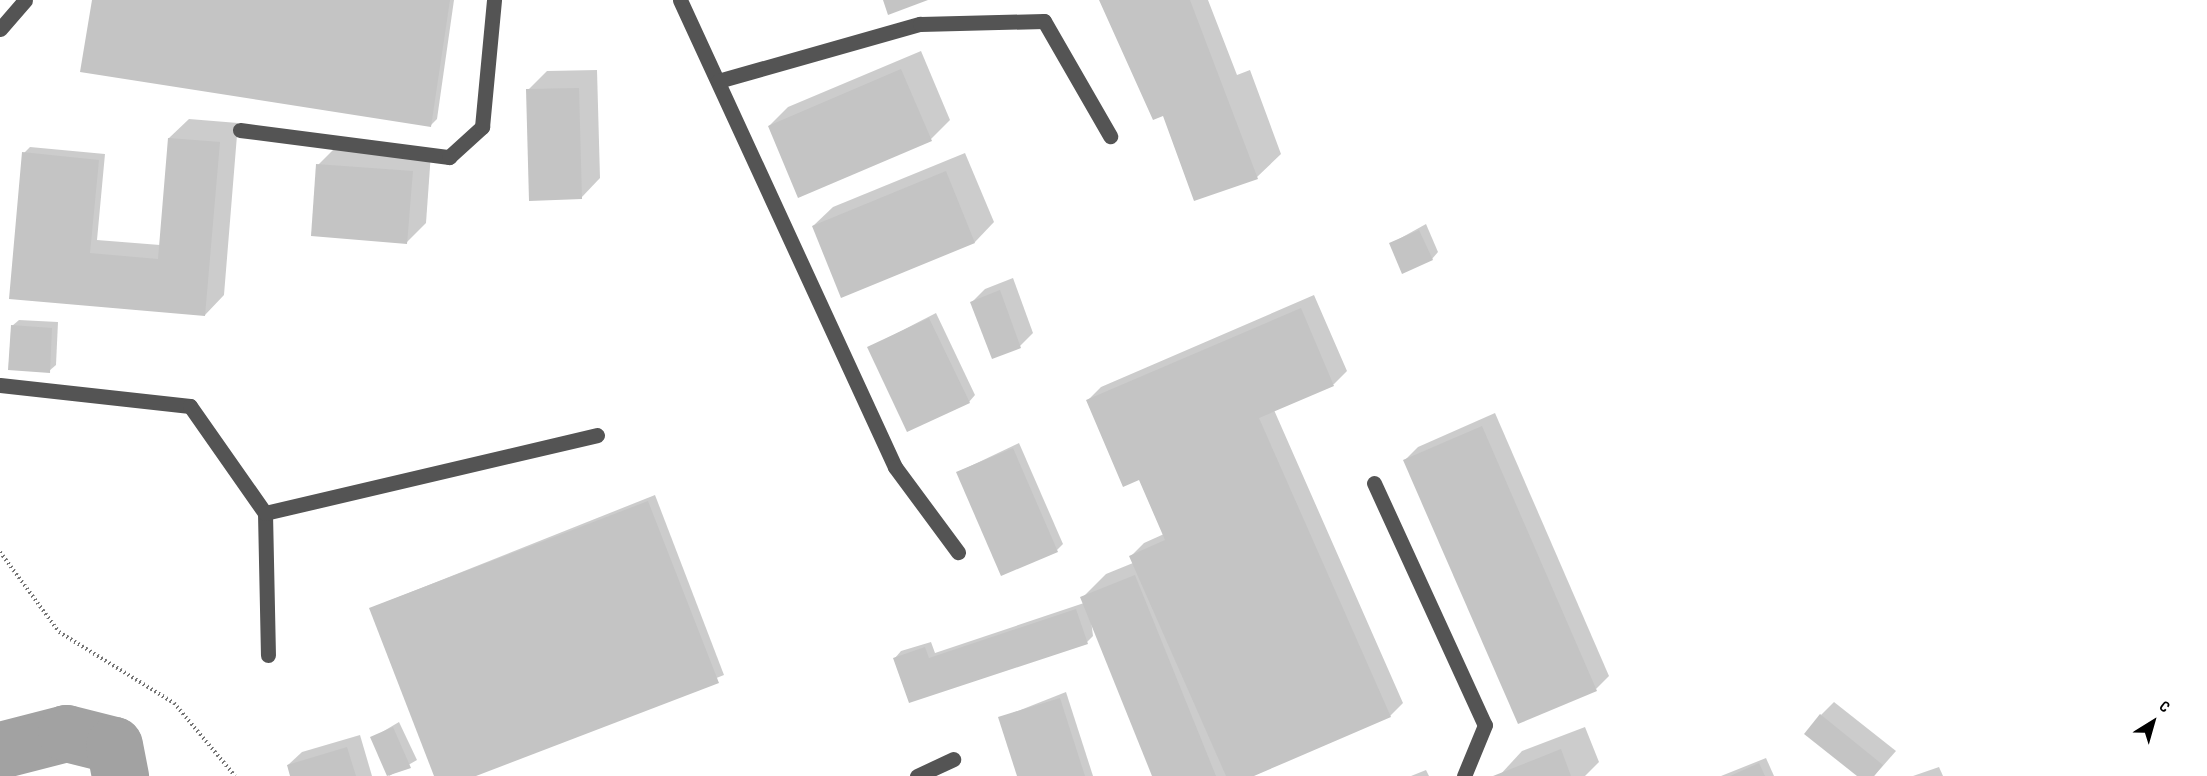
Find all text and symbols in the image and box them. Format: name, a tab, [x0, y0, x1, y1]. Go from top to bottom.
north arrow	[2123, 692, 2183, 752]
text: С	[2155, 697, 2173, 717]

